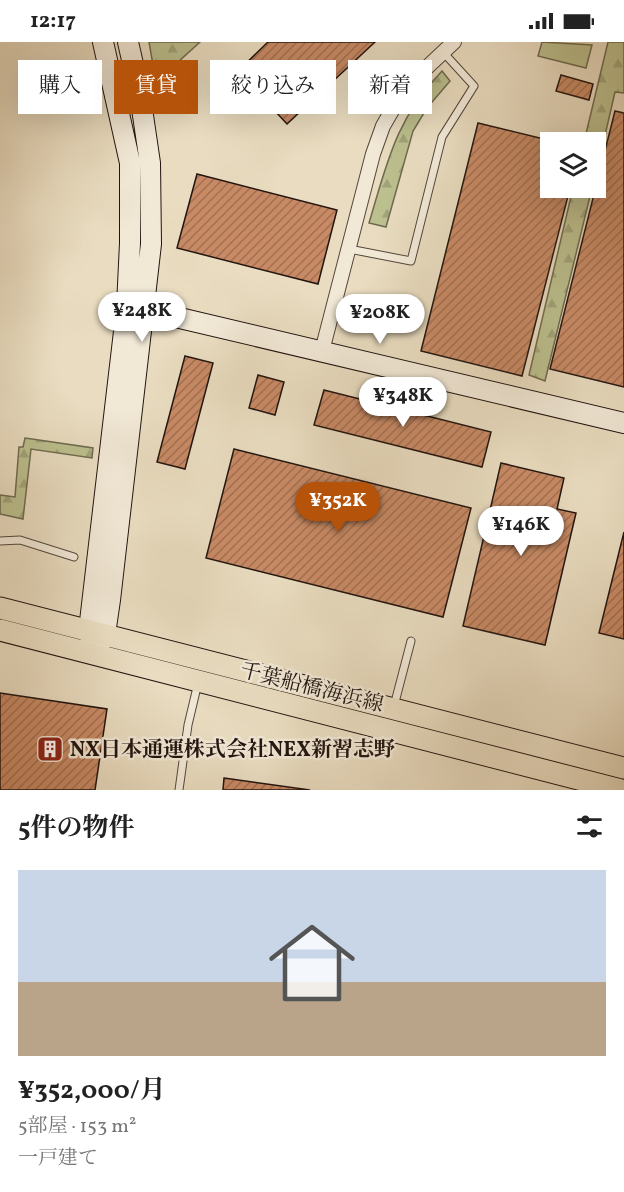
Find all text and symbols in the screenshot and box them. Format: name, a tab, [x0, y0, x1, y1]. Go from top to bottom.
text: 12:17	[30, 6, 76, 37]
chip: 購入	[18, 60, 102, 114]
chip: 賃貸	[114, 60, 198, 114]
chip: 絞り込み	[210, 60, 336, 114]
chip: 新着	[348, 60, 432, 114]
map controls	[540, 132, 606, 198]
button: layers	[540, 132, 606, 198]
pin: ¥248K	[100, 292, 184, 343]
pin: ¥208K	[338, 294, 422, 345]
text: ¥248K	[112, 297, 172, 325]
text: ¥208K	[350, 299, 410, 327]
pin: ¥348K	[361, 377, 445, 428]
text: ¥348K	[373, 382, 433, 410]
pin: ¥352K	[296, 482, 380, 533]
text: ¥352K	[309, 487, 367, 515]
pin: ¥146K	[479, 506, 563, 557]
text: ¥146K	[492, 511, 550, 539]
street label: 千葉船橋海浜線	[237, 657, 386, 720]
building icon: NX日本通運株式会社NEX新習志野	[35, 734, 65, 764]
place label: NX日本通運株式会社NEX新習志野	[70, 736, 395, 765]
icon: filters	[573, 810, 606, 843]
text: 5件の物件	[18, 811, 135, 847]
icon: home	[258, 909, 366, 1017]
text: ¥352,000/月	[18, 1073, 166, 1109]
text: 5部屋 · 153 m²	[18, 1113, 136, 1141]
text: 一戸建て	[18, 1145, 98, 1173]

